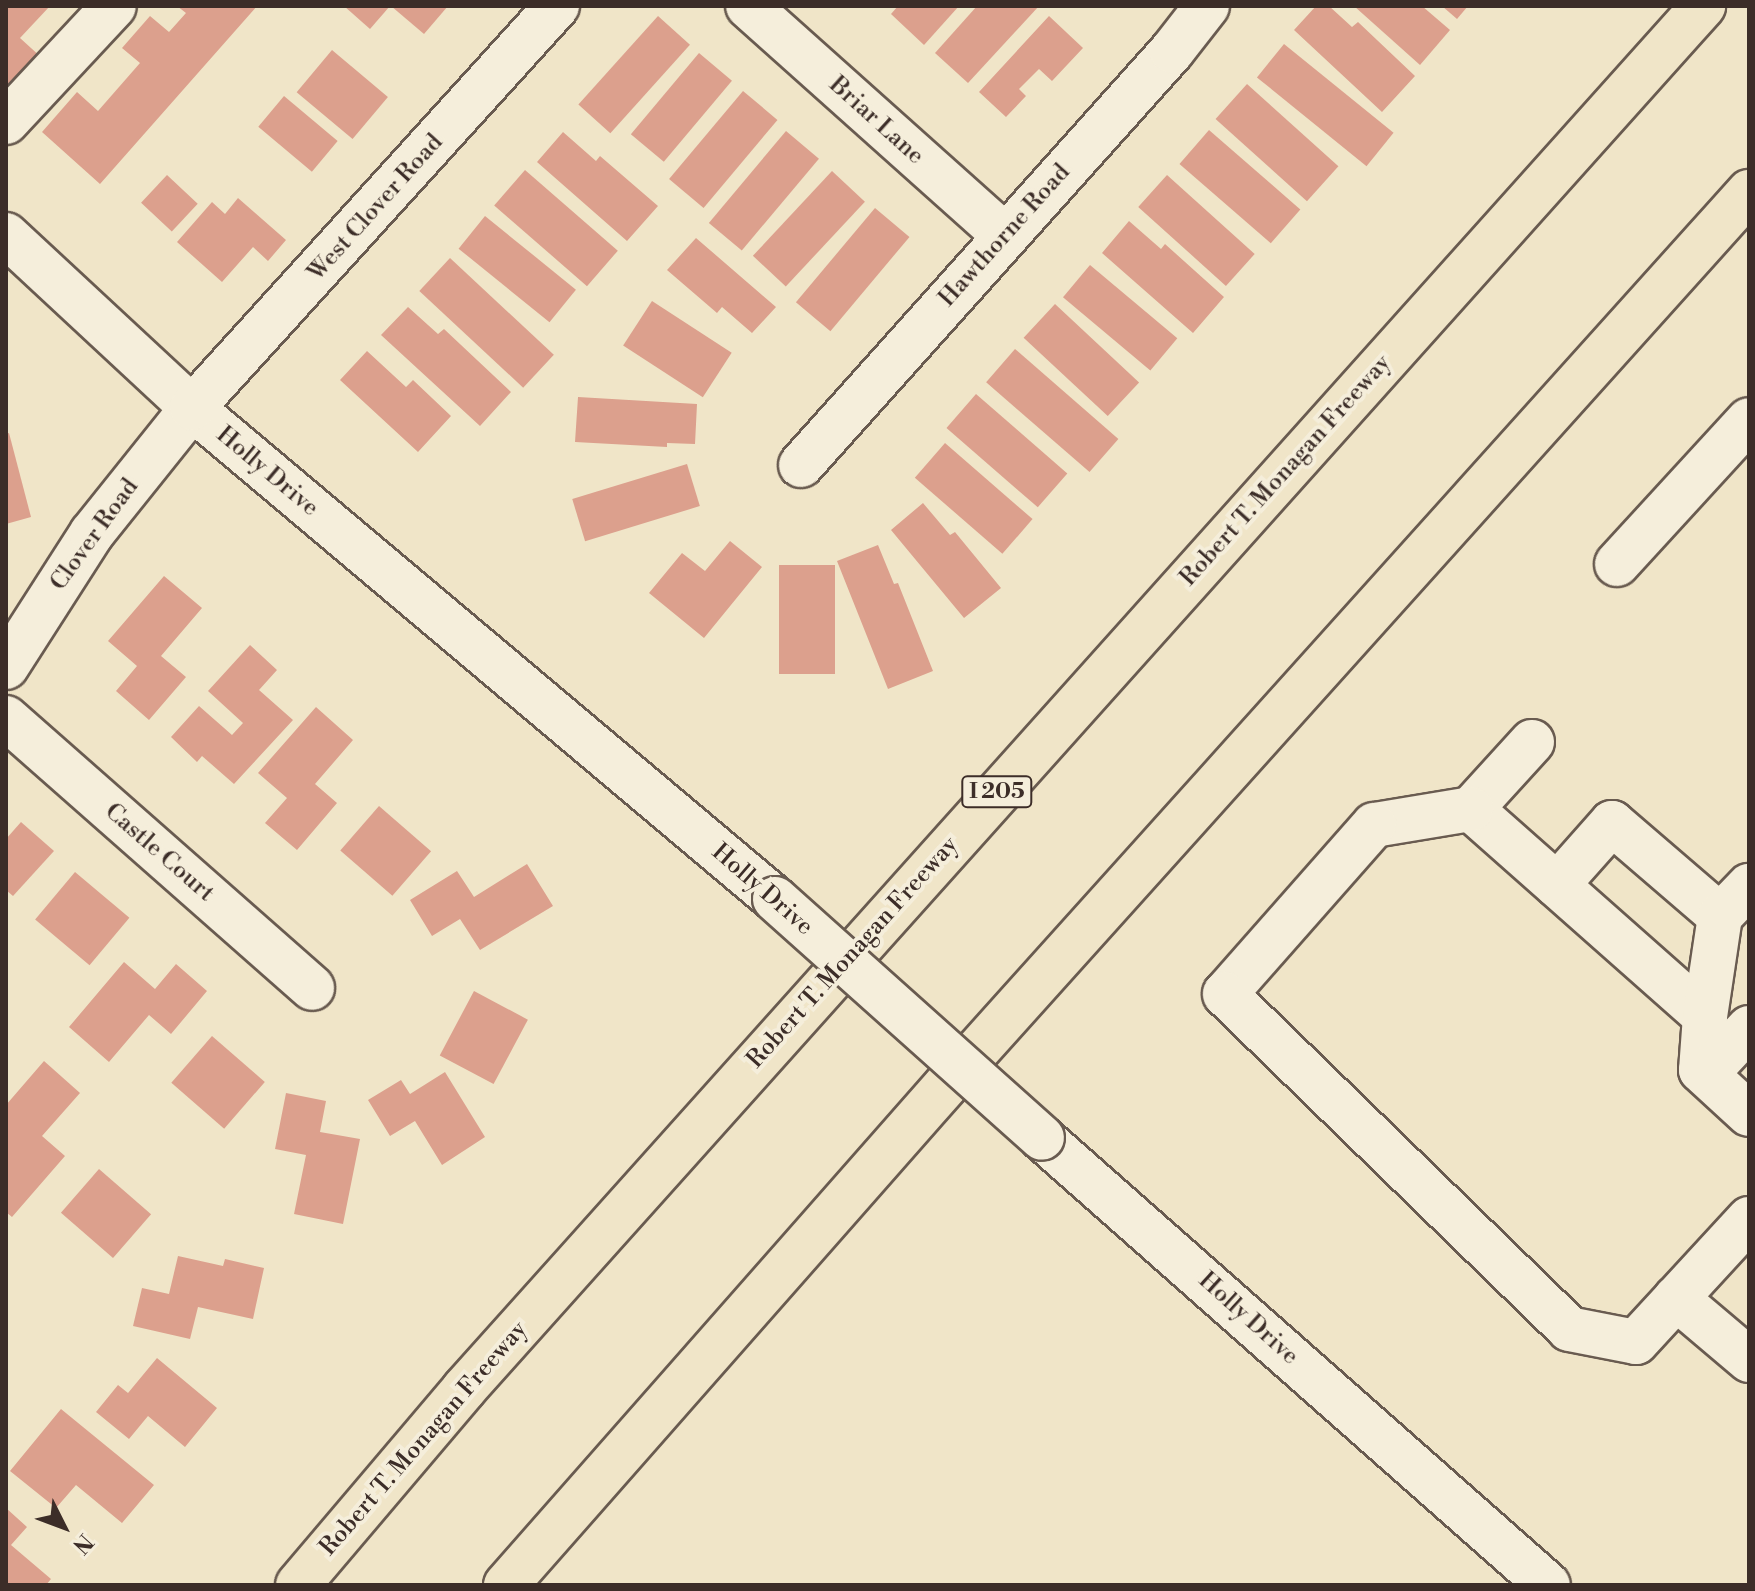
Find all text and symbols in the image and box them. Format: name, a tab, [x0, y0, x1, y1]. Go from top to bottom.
street label: Briar Lane	[823, 71, 929, 171]
street label: West Clover Road	[302, 129, 450, 287]
street label: Hawthorne Road	[933, 159, 1077, 313]
street label: Robert T. Monagan Freeway	[1174, 349, 1398, 593]
street label: Holly Drive	[210, 421, 324, 523]
street label: Clover Road	[45, 473, 145, 597]
road number: I 205	[961, 774, 1033, 810]
street label: Castle Court	[98, 798, 220, 908]
street label: Robert T. Monagan Freeway	[741, 831, 965, 1075]
street label: Holly Drive	[705, 838, 819, 942]
street label: Holly Drive	[1192, 1267, 1304, 1371]
street label: Robert T. Monagan Freeway	[314, 1316, 534, 1562]
north arrow	[24, 1487, 104, 1567]
text: N	[66, 1528, 98, 1559]

